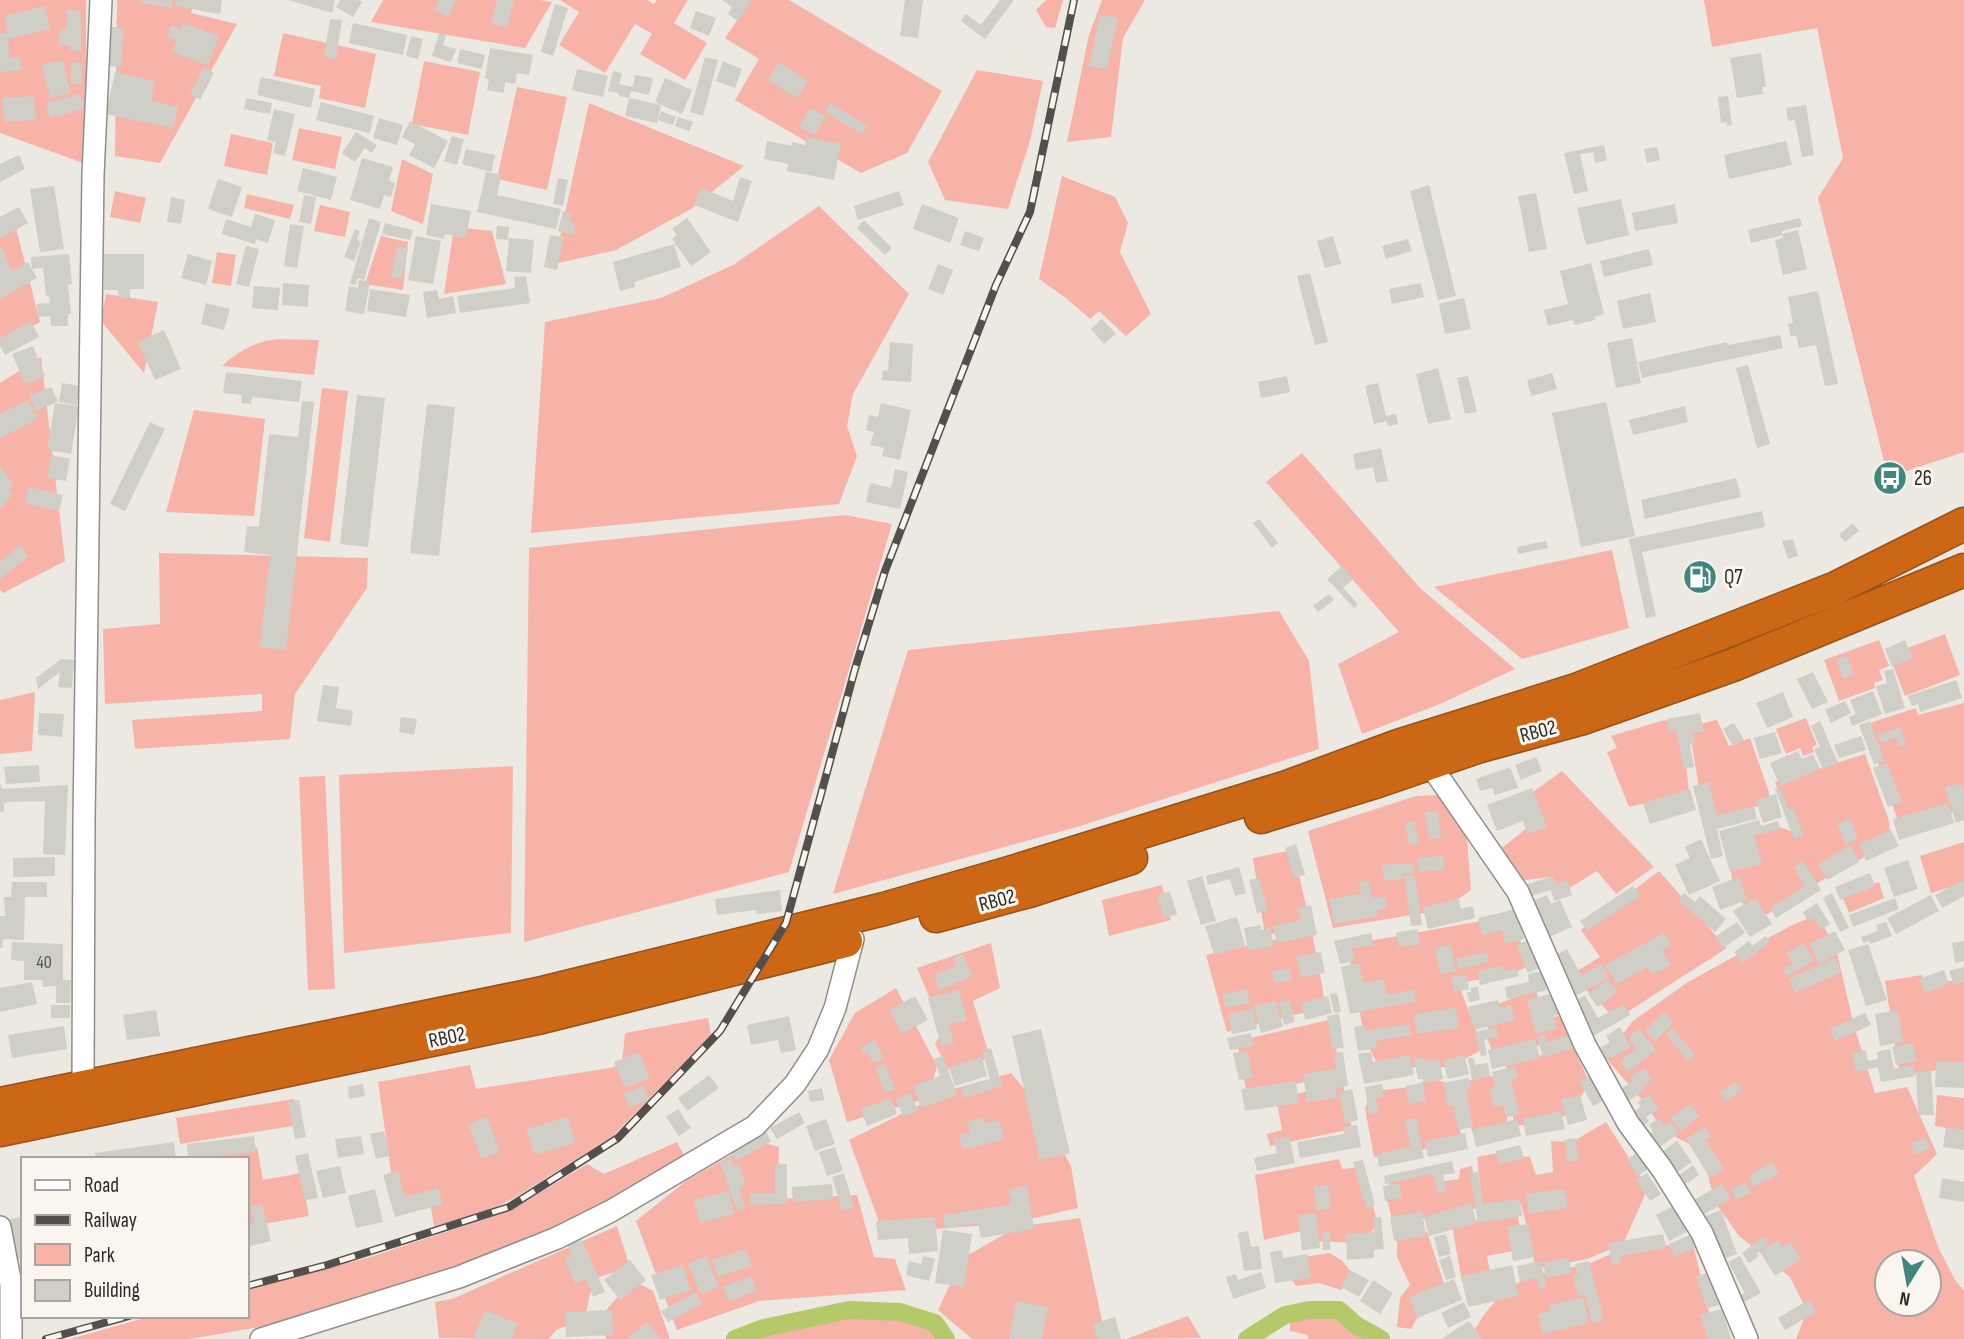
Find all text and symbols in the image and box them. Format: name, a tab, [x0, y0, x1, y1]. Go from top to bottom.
bus stop icon: 26	[1871, 459, 1909, 497]
place label: 26	[1914, 466, 1932, 491]
fuel station icon: Q7	[1681, 558, 1719, 596]
place label: Q7	[1724, 565, 1743, 590]
street label: RB02	[1517, 715, 1559, 748]
street label: RB02	[976, 884, 1018, 917]
house number: 40	[36, 952, 52, 973]
street label: RB02	[426, 1021, 468, 1054]
legend	[21, 1157, 248, 1318]
text: Road	[84, 1173, 119, 1198]
text: Railway	[84, 1208, 137, 1233]
text: Park	[84, 1243, 115, 1268]
north arrow	[1873, 1248, 1943, 1318]
text: Building	[84, 1278, 140, 1303]
text: N	[1898, 1286, 1912, 1310]

